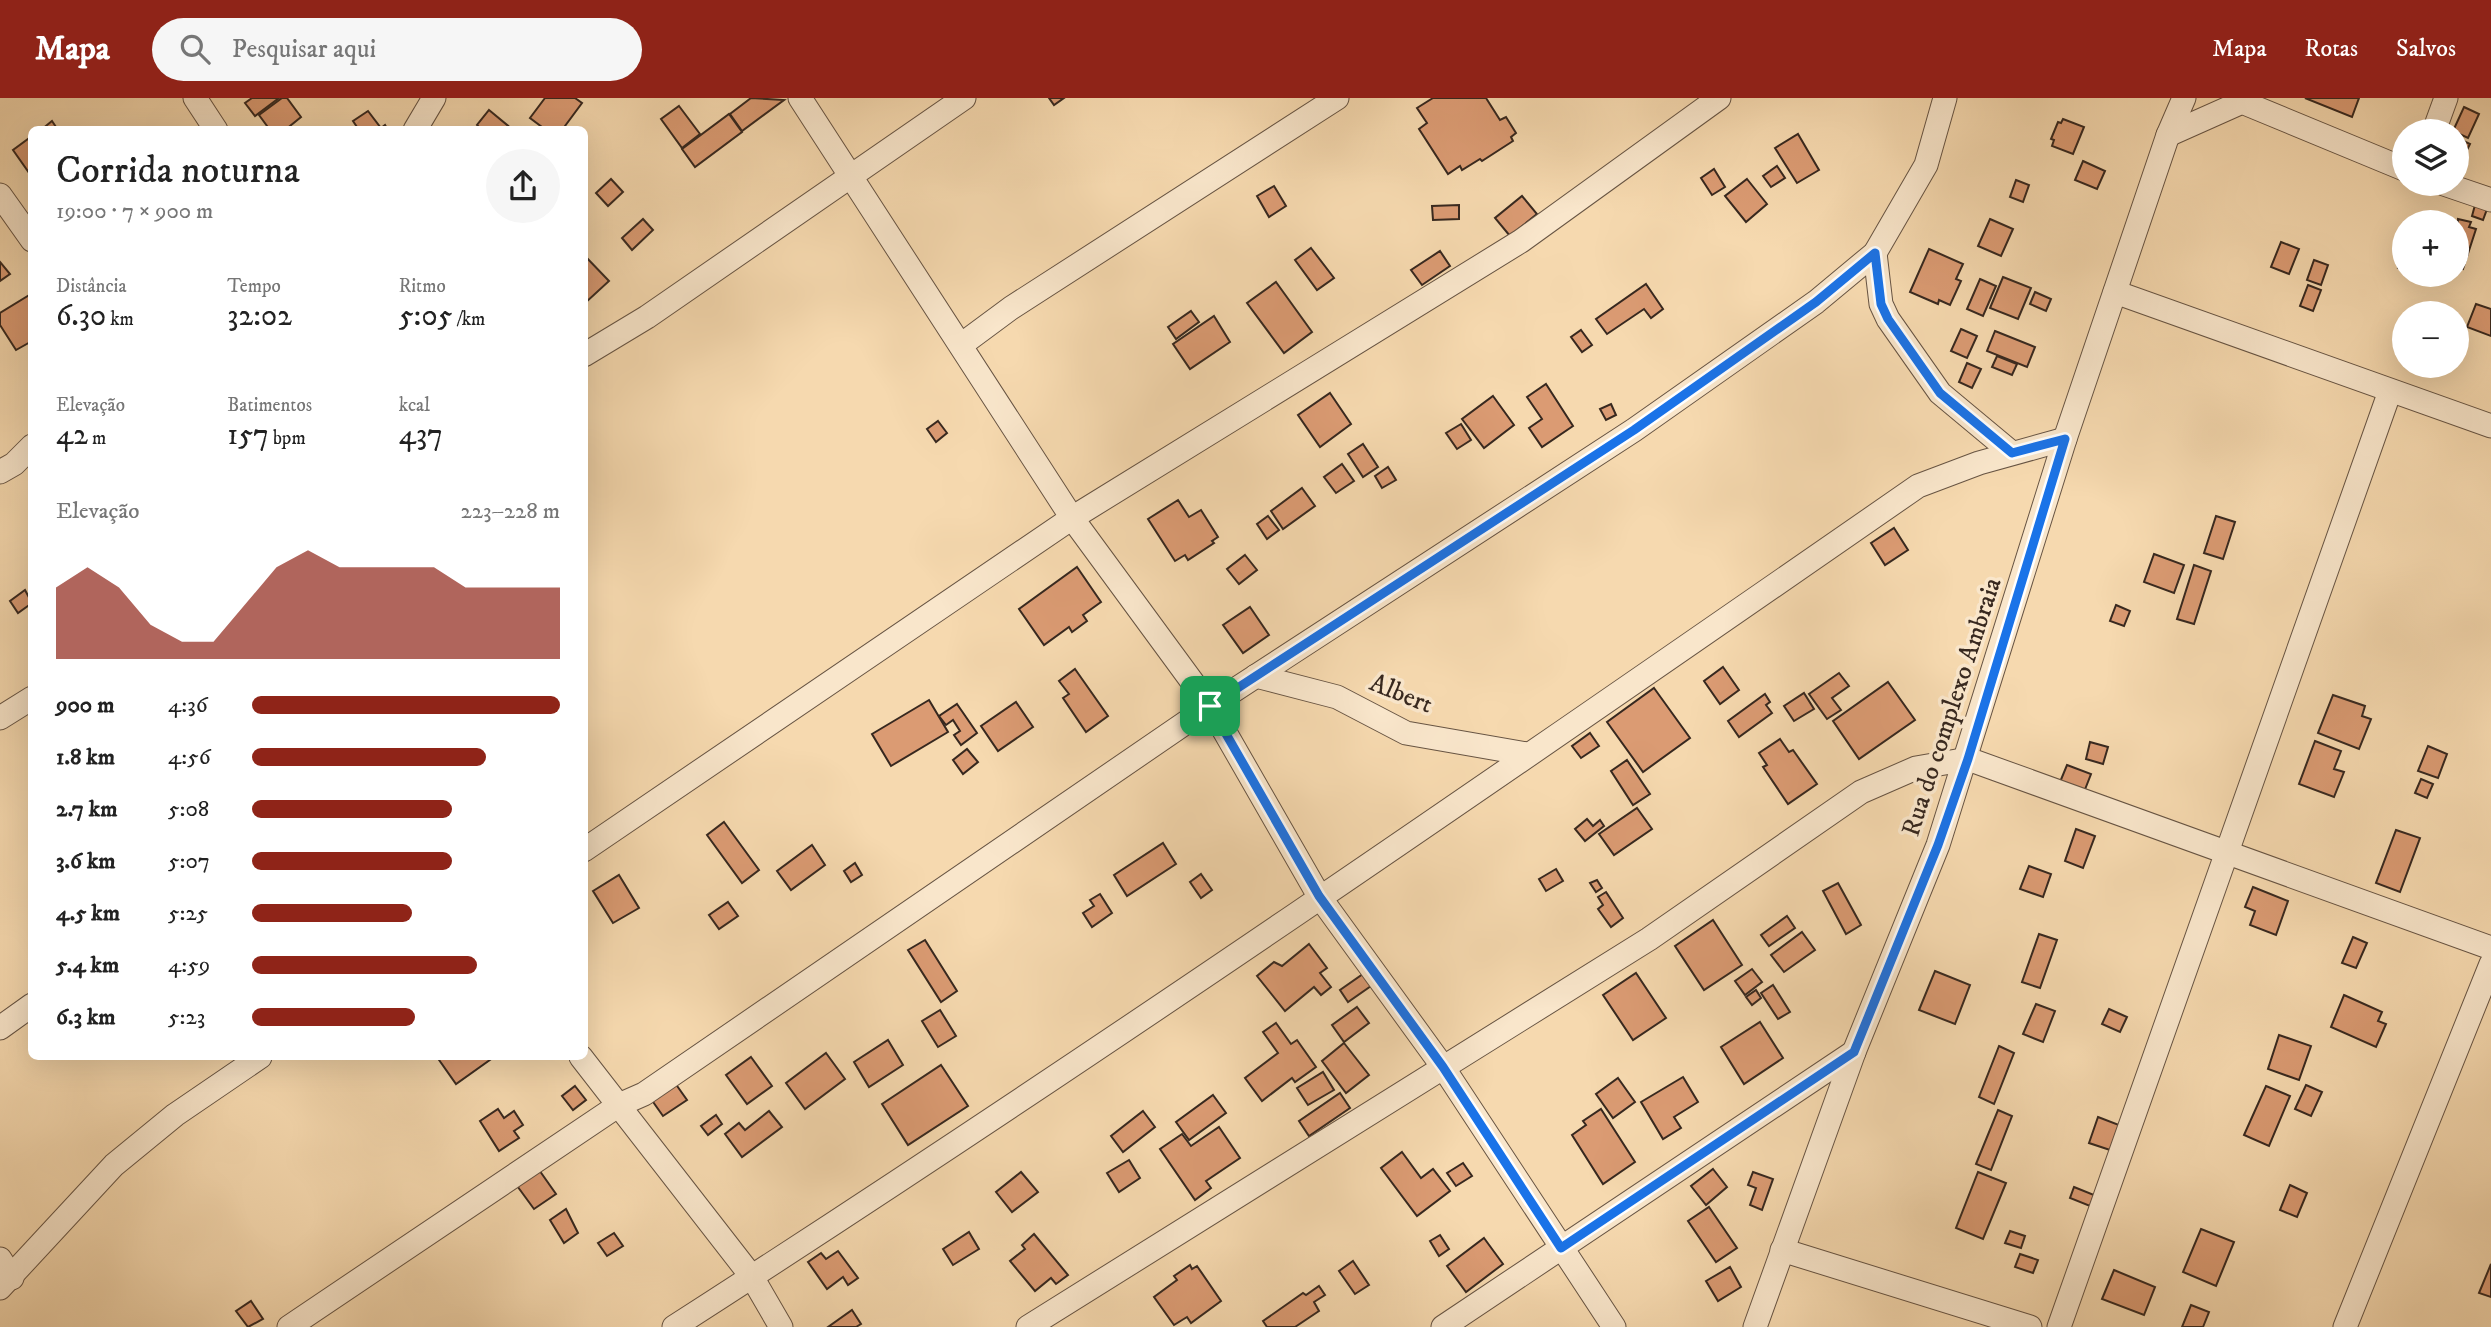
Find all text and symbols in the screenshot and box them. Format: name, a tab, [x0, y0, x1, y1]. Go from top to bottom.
search box	[152, 18, 642, 81]
text: Mapa	[35, 29, 110, 70]
icon: search	[176, 30, 214, 68]
text: Pesquisar aqui	[232, 33, 376, 66]
text: Mapa	[2212, 34, 2267, 64]
text: Rotas	[2305, 34, 2358, 64]
text: Salvos	[2396, 34, 2456, 64]
map controls	[2392, 119, 2469, 378]
button: layers	[2392, 119, 2469, 196]
text: Corrida noturna	[56, 147, 300, 195]
button: share	[486, 149, 560, 223]
text: 19:00 · 7 × 900 m	[56, 197, 213, 226]
button: +	[2392, 210, 2469, 287]
text: Distância	[56, 275, 127, 298]
text: Tempo	[227, 275, 281, 298]
text: Ritmo	[399, 275, 446, 298]
text: 6.30	[56, 298, 106, 335]
text: 32:02	[227, 298, 292, 335]
text: 5:05	[399, 298, 452, 335]
button: −	[2392, 301, 2469, 378]
text: km	[106, 308, 134, 331]
text: /km	[452, 308, 485, 331]
text: Elevação	[56, 394, 125, 417]
text: Batimentos	[227, 394, 312, 417]
text: kcal	[399, 394, 430, 417]
text: 42	[56, 417, 88, 454]
text: 157	[227, 417, 269, 454]
text: 437	[399, 417, 443, 454]
text: m	[88, 427, 106, 450]
text: bpm	[269, 427, 306, 450]
text: Elevação	[56, 497, 139, 526]
text: 223–228 m	[460, 497, 560, 526]
street label: Rua do complexo Ambraia	[1895, 574, 2009, 840]
street label: Albert	[1365, 666, 1437, 722]
pin	[1180, 676, 1240, 736]
icon: arrive	[1191, 687, 1229, 725]
text: 900 m	[56, 691, 114, 720]
text: 4:36	[168, 691, 208, 720]
text: 1.8 km	[56, 743, 115, 772]
text: 4:56	[168, 743, 211, 772]
text: 2.7 km	[56, 795, 117, 824]
text: 5:08	[168, 795, 209, 824]
text: 3.6 km	[56, 847, 116, 876]
text: 5:07	[168, 847, 210, 876]
text: 4.5 km	[56, 899, 120, 928]
text: 5:25	[168, 899, 208, 928]
text: 5.4 km	[56, 951, 119, 980]
text: 4:59	[168, 951, 210, 980]
text: 6.3 km	[56, 1003, 116, 1032]
text: 5:23	[168, 1003, 205, 1032]

